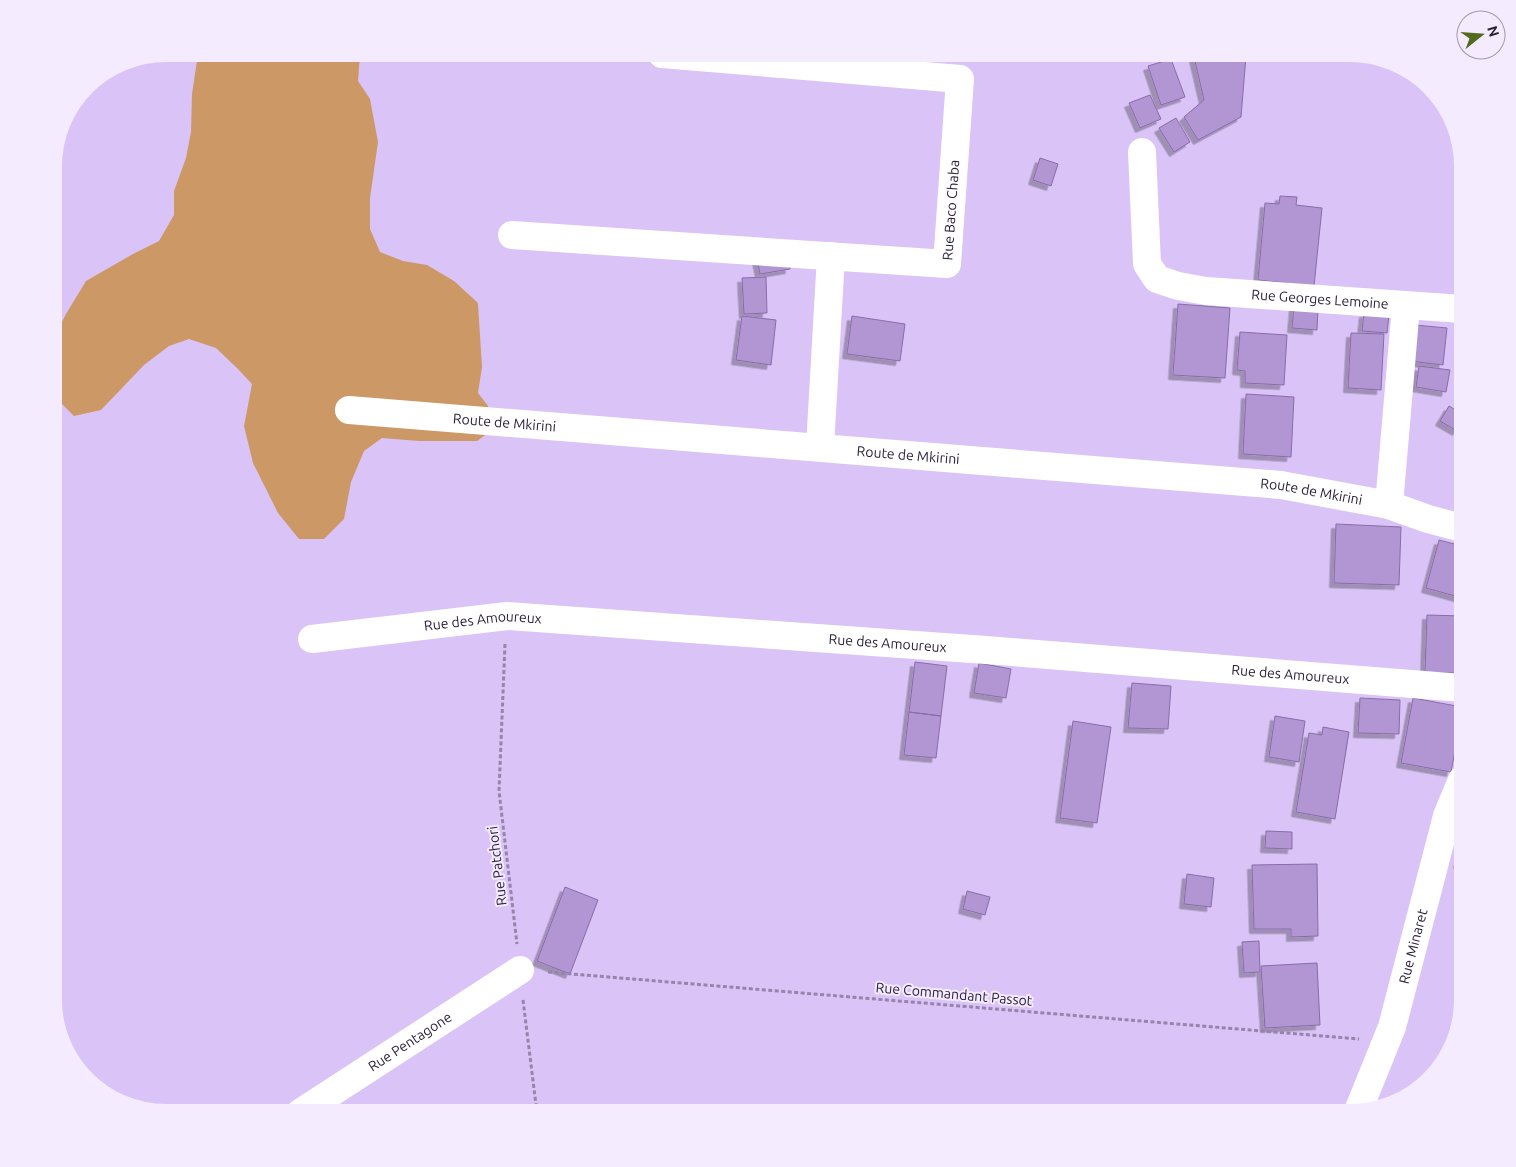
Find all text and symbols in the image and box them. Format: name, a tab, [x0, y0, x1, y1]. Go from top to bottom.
north arrow	[1456, 10, 1506, 60]
text: N	[1484, 24, 1503, 39]
street label: Rue Baco Chaba	[939, 159, 962, 261]
street label: Rue Georges Lemoine	[1251, 286, 1389, 312]
street label: Route de Mkirini	[452, 410, 557, 435]
street label: Route de Mkirini	[856, 443, 960, 467]
street label: Route de Mkirini	[1260, 475, 1364, 508]
street label: Rue des Amoureux	[423, 608, 542, 634]
street label: Rue des Amoureux	[828, 631, 947, 655]
street label: Rue des Amoureux	[1231, 662, 1350, 687]
street label: Rue Patchori	[484, 825, 510, 907]
street label: Rue Minaret	[1396, 907, 1431, 986]
street label: Rue Commandant Passot	[875, 979, 1033, 1009]
street label: Rue Pentagone	[365, 1009, 455, 1075]

